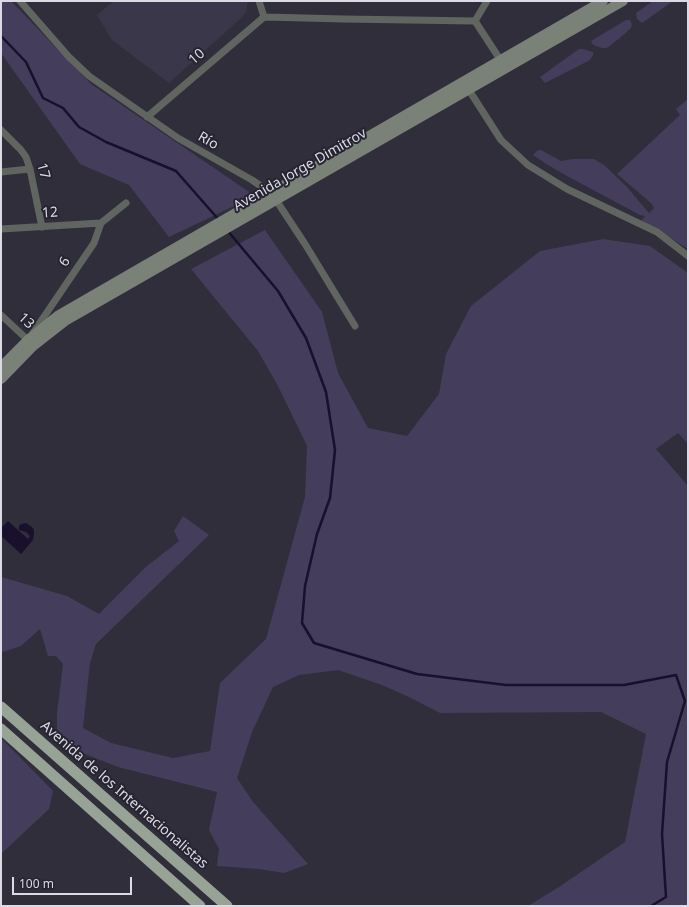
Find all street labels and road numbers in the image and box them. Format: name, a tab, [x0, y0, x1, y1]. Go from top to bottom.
street label: 10	[185, 45, 209, 69]
street label: Avenida Jorge Dimitrov	[231, 125, 369, 215]
street label: Río	[195, 129, 221, 153]
street label: 17	[33, 161, 53, 181]
street label: 12	[41, 204, 59, 222]
street label: 6	[56, 254, 74, 270]
street label: 13	[14, 309, 38, 333]
street label: Avenida de los Internacionalistas	[37, 718, 211, 872]

